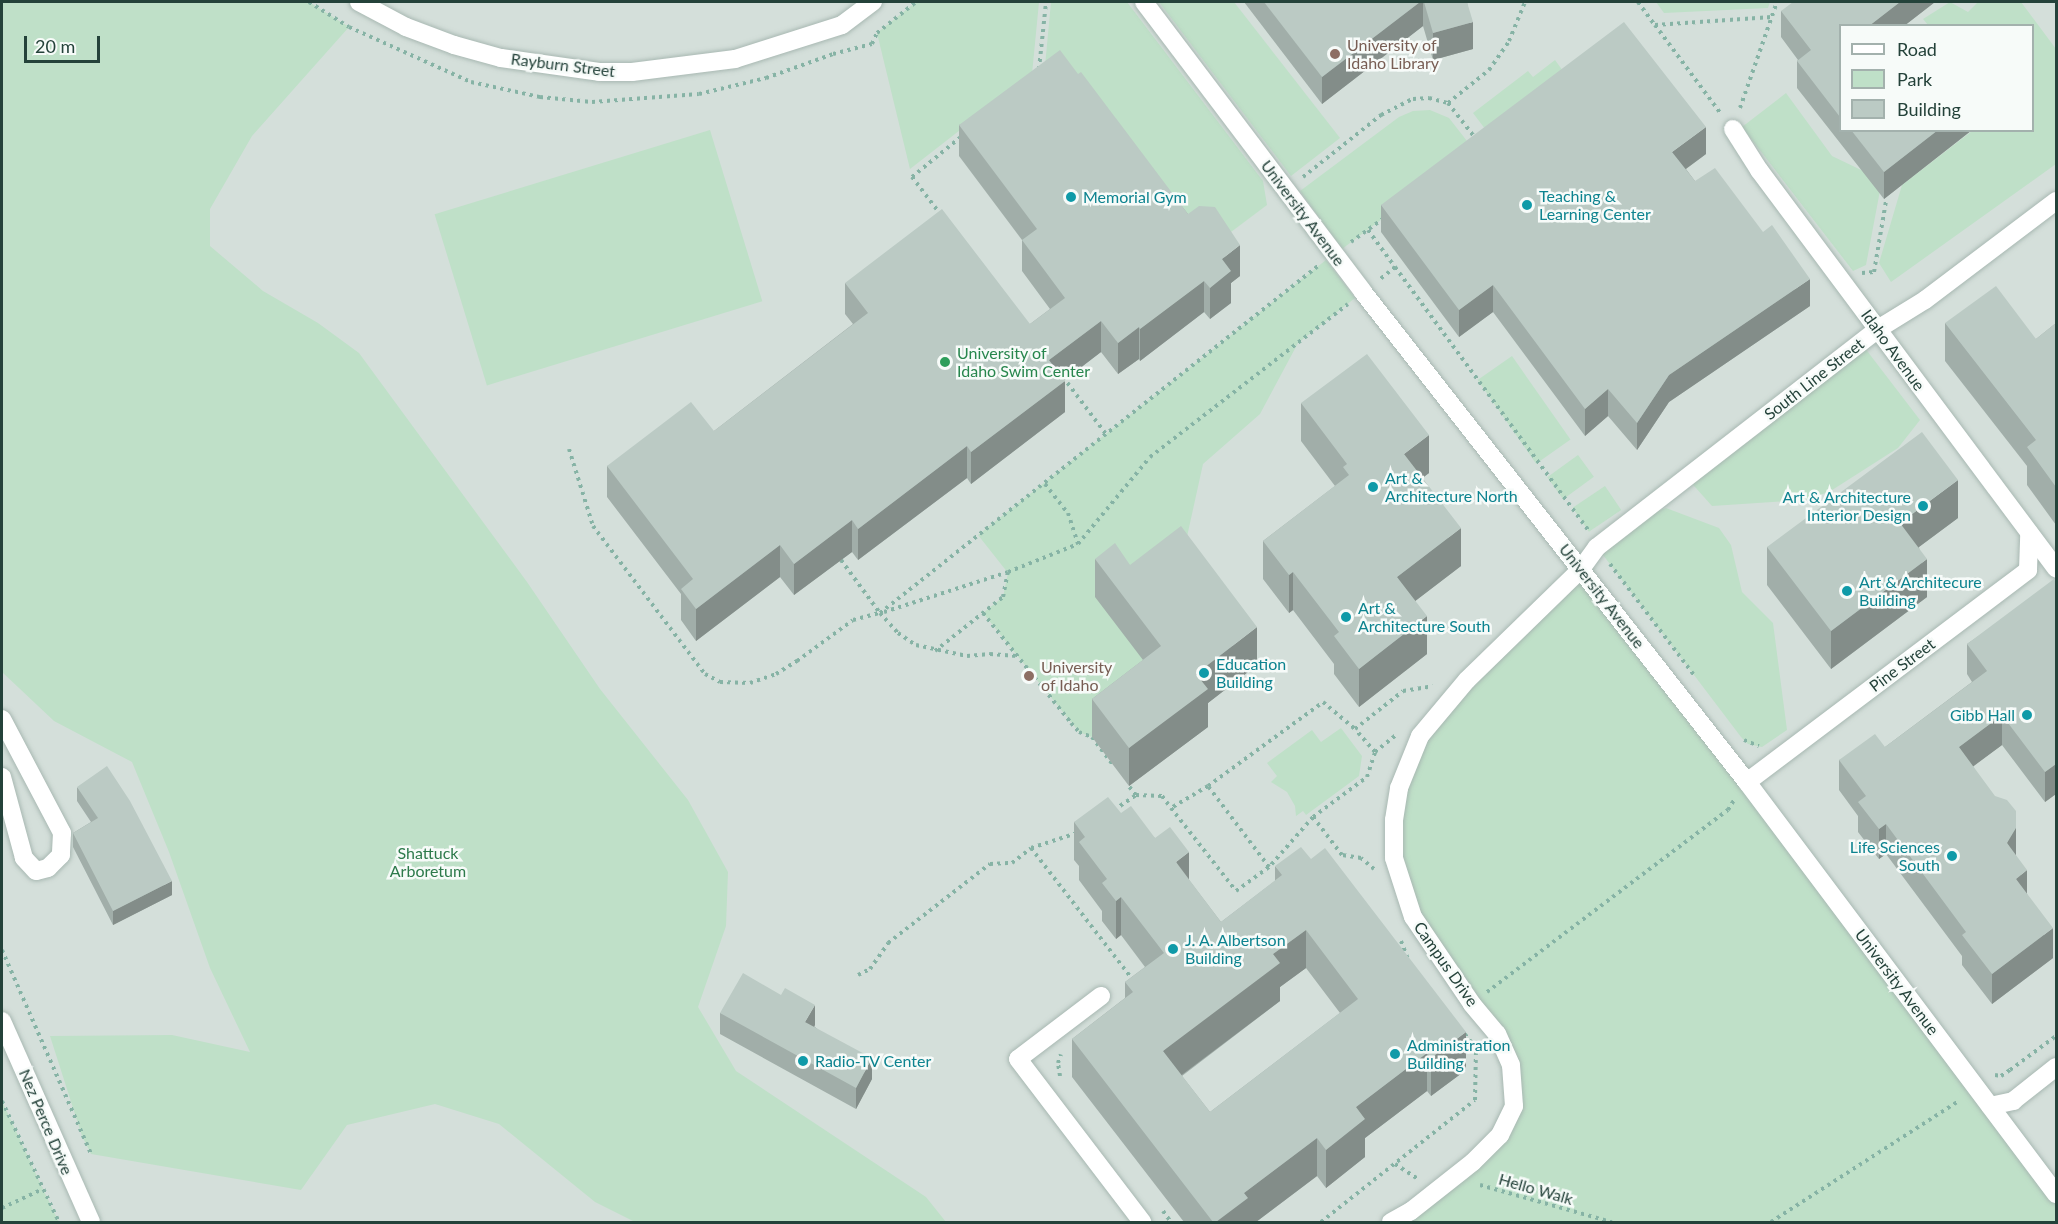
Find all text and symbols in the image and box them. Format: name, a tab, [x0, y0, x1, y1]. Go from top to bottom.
scale bar	[27, 24, 104, 62]
legend	[1839, 24, 2034, 132]
text: 20 m	[35, 35, 75, 57]
place label: University of Idaho Library	[1347, 35, 1439, 73]
text: Road	[1897, 38, 1937, 60]
marker: University of Idaho Library	[1328, 47, 1342, 61]
street label: Rayburn Street	[510, 49, 616, 81]
text: Park	[1897, 68, 1932, 90]
text: Building	[1897, 98, 1961, 120]
street label: University Avenue	[1257, 156, 1349, 270]
place label: Teaching & Learning Center	[1539, 186, 1651, 224]
place label: Memorial Gym	[1083, 187, 1187, 207]
marker: Memorial Gym	[1064, 190, 1078, 204]
marker: Teaching & Learning Center	[1520, 198, 1534, 212]
street label: Idaho Avenue	[1857, 305, 1929, 395]
street label: South Line Street	[1760, 334, 1868, 424]
place label: University of Idaho Swim Center	[957, 343, 1090, 381]
marker: University of Idaho Swim Center	[938, 355, 952, 369]
place label: Art & Architecture North	[1385, 468, 1518, 506]
marker: Art & Architecture North	[1366, 480, 1380, 494]
place label: Art & Architecture Interior Design	[1782, 487, 1911, 525]
marker: Art & Architecture Interior Design	[1916, 499, 1930, 513]
street label: University Avenue	[1555, 540, 1649, 652]
place label: Art & Architecure Building	[1859, 572, 1982, 610]
marker: Art & Architecure Building	[1840, 584, 1854, 598]
place label: Art & Architecture South	[1358, 598, 1490, 636]
marker: Art & Architecture South	[1339, 610, 1353, 624]
street label: Pine Street	[1865, 634, 1939, 696]
place label: Education Building	[1216, 654, 1286, 692]
place label: University of Idaho	[1041, 657, 1112, 695]
marker: Education Building	[1197, 666, 1211, 680]
marker: University of Idaho	[1022, 669, 1036, 683]
place label: Gibb Hall	[1950, 705, 2015, 725]
marker: Gibb Hall	[2020, 708, 2034, 722]
place label: Life Sciences South	[1850, 837, 1940, 875]
park label: Shattuck Arboretum	[390, 843, 466, 881]
marker: Life Sciences South	[1945, 849, 1959, 863]
street label: Campus Drive	[1410, 918, 1482, 1010]
street label: University Avenue	[1851, 925, 1943, 1039]
place label: J. A. Albertson Building	[1185, 930, 1287, 968]
marker: J. A. Albertson Building	[1166, 942, 1180, 956]
place label: Administration Building	[1407, 1035, 1510, 1073]
marker: Administration Building	[1388, 1047, 1402, 1061]
place label: Radio-TV Center	[815, 1051, 932, 1071]
marker: Radio-TV Center	[796, 1054, 810, 1068]
street label: Nez Perce Drive	[15, 1066, 77, 1178]
street label: Hello Walk	[1497, 1169, 1575, 1209]

